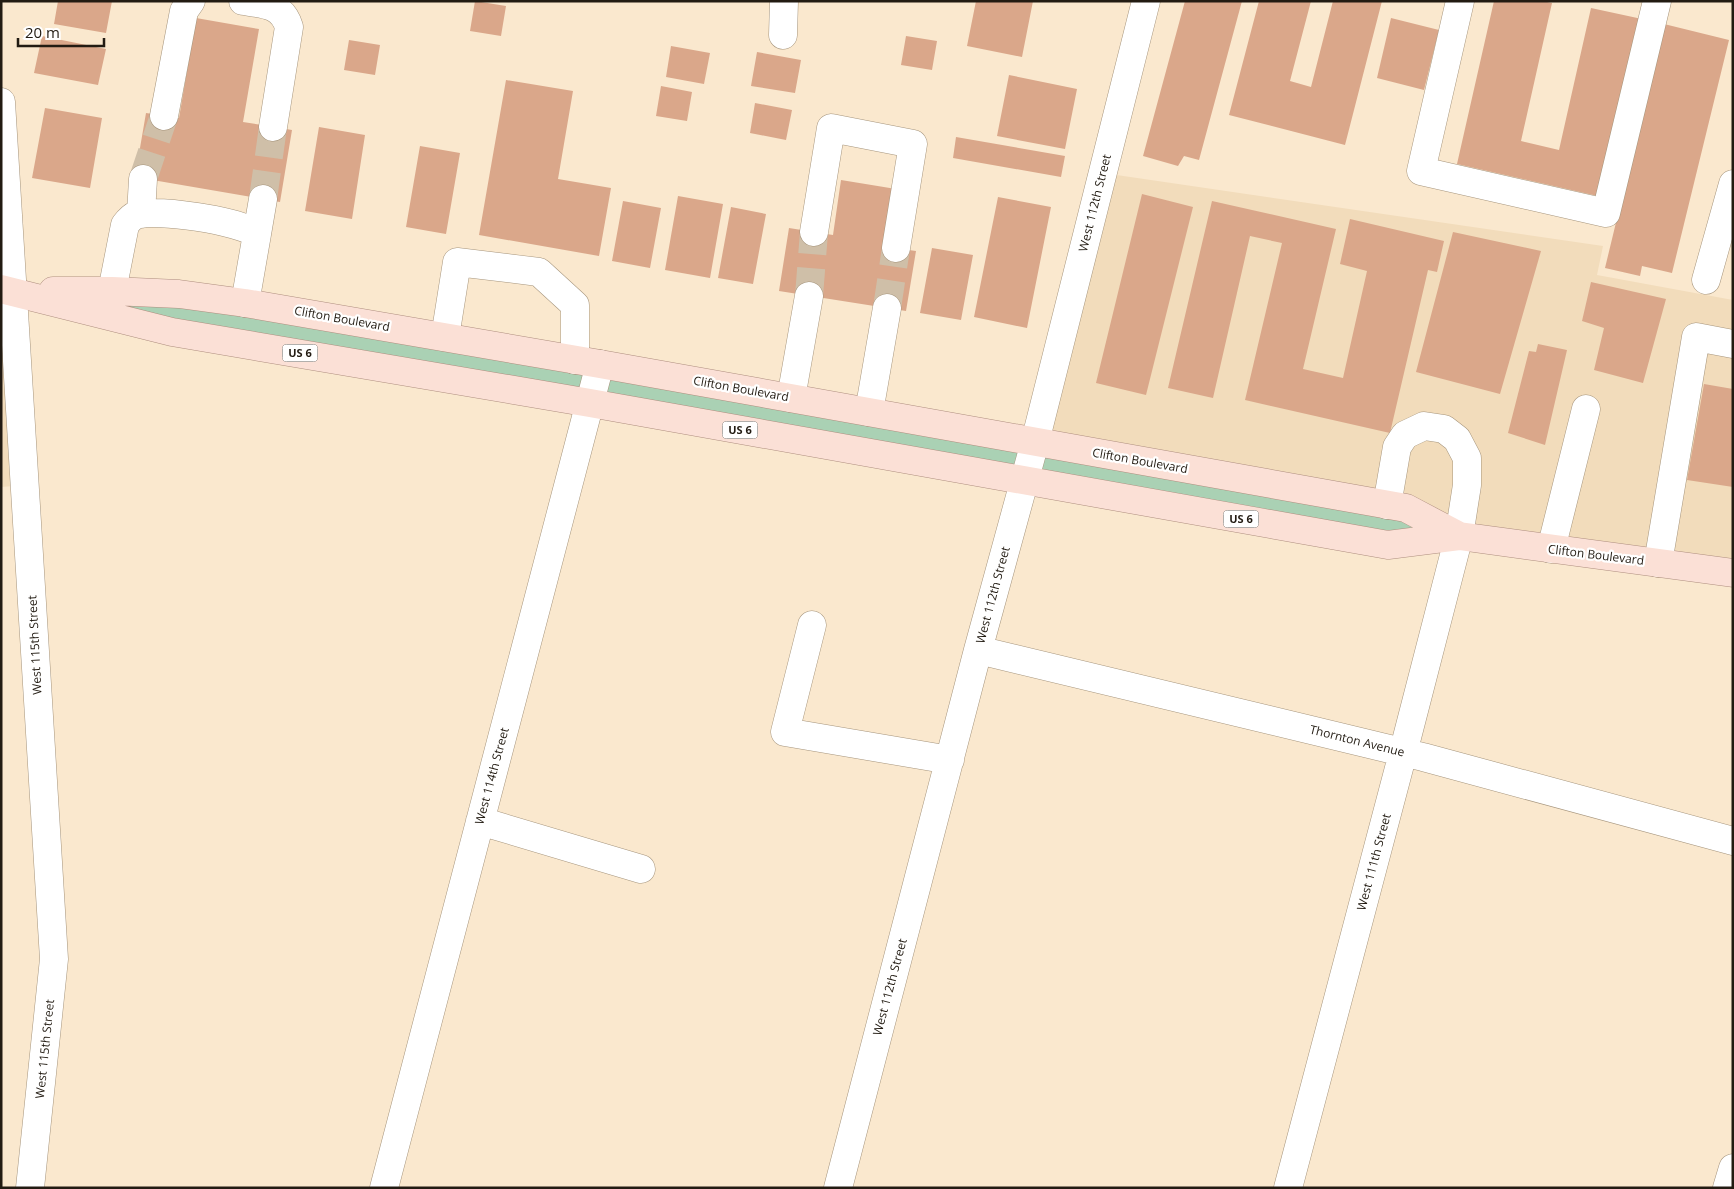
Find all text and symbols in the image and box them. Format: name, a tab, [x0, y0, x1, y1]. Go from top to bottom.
scale bar	[18, 15, 104, 47]
text: 20 m	[25, 22, 60, 42]
street label: West 112th Street	[1074, 152, 1115, 253]
street label: Clifton Boulevard	[293, 302, 391, 335]
road number: US 6	[282, 344, 318, 362]
street label: Clifton Boulevard	[692, 372, 790, 405]
road number: US 6	[722, 422, 758, 438]
street label: Clifton Boulevard	[1091, 444, 1189, 477]
road number: US 6	[1224, 510, 1258, 528]
street label: Clifton Boulevard	[1547, 540, 1645, 569]
street label: West 112th Street	[971, 544, 1014, 645]
street label: West 115th Street	[23, 595, 46, 695]
street label: Thornton Avenue	[1308, 721, 1407, 761]
street label: West 114th Street	[470, 725, 513, 826]
street label: West 111th Street	[1352, 811, 1395, 912]
street label: West 112th Street	[868, 936, 911, 1037]
street label: West 115th Street	[31, 998, 58, 1099]

